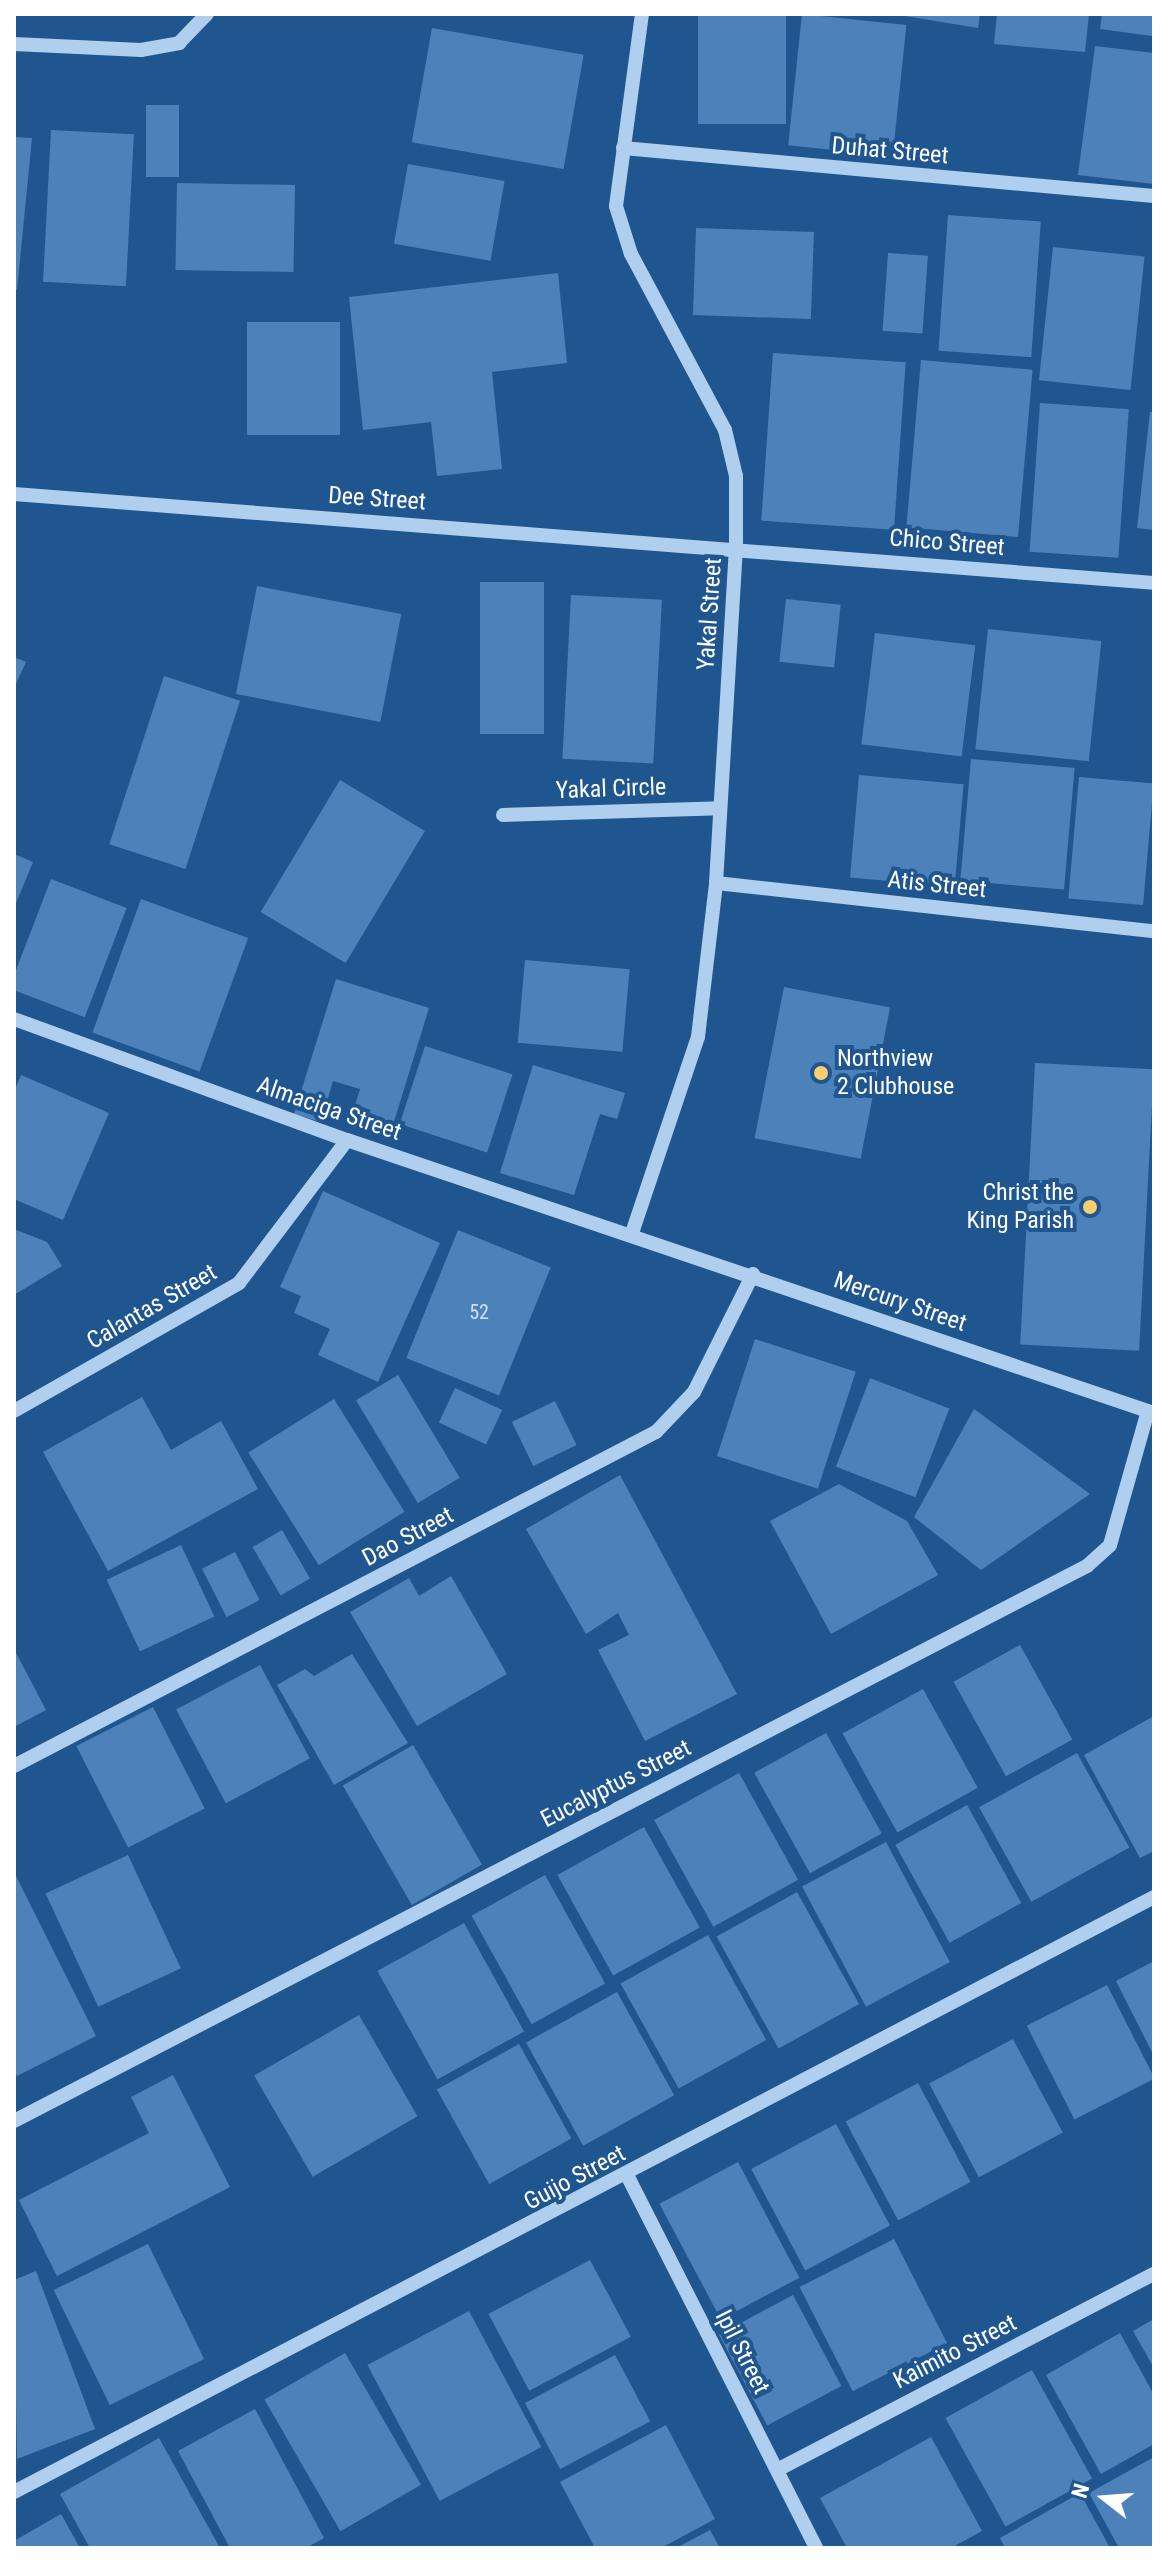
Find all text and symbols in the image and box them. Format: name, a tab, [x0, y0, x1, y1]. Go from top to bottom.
street label: Duhat Street	[830, 132, 950, 170]
street label: Dee Street	[327, 481, 427, 517]
street label: Chico Street	[888, 524, 1006, 562]
street label: Yakal Street	[692, 557, 728, 671]
street label: Yakal Circle	[555, 773, 667, 805]
street label: Atis Street	[886, 866, 988, 904]
place label: Northview 2 Clubhouse	[837, 1045, 954, 1101]
marker: Northview 2 Clubhouse	[812, 1064, 830, 1082]
street label: Almaciga Street	[253, 1071, 405, 1147]
place label: Christ the King Parish	[966, 1179, 1074, 1235]
marker: Christ the King Parish	[1081, 1198, 1099, 1216]
street label: Calantas Street	[82, 1258, 222, 1356]
street label: Mercury Street	[830, 1266, 970, 1338]
house number: 52	[469, 1300, 489, 1324]
street label: Dao Street	[358, 1501, 458, 1573]
street label: Eucalyptus Street	[536, 1734, 696, 1834]
street label: Guijo Street	[519, 2139, 631, 2217]
street label: Ipil Street	[709, 2305, 775, 2399]
street label: Kaimito Street	[889, 2309, 1021, 2395]
north arrow	[1064, 2458, 1144, 2538]
text: N	[1067, 2481, 1094, 2501]

